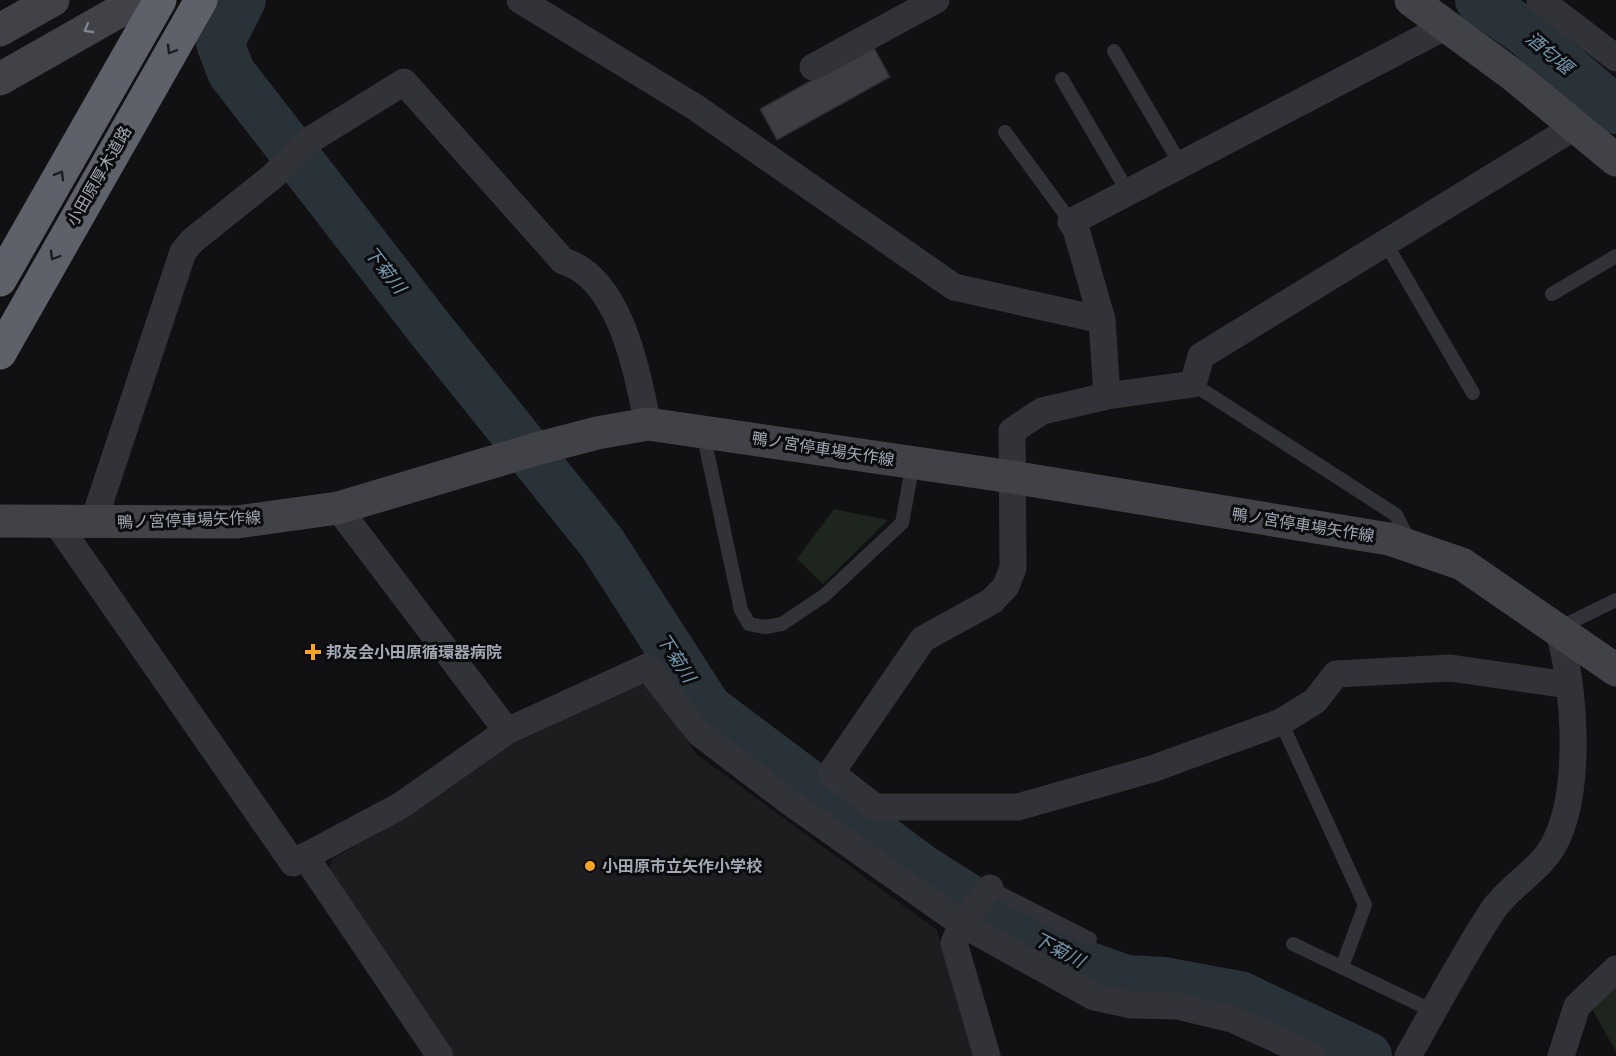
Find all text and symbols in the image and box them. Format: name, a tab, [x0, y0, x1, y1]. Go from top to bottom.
one-way arrow	[84, 22, 94, 33]
water label: 酒匂堰	[1521, 27, 1579, 81]
one-way arrow	[167, 44, 178, 54]
street label: 小田原厚木道路	[63, 123, 135, 229]
one-way arrow	[53, 170, 64, 181]
water label: 下菊川	[360, 242, 412, 300]
one-way arrow	[50, 250, 61, 260]
street label: 鴨ノ宮停車場矢作線	[750, 428, 896, 470]
street label: 鴨ノ宮停車場矢作線	[1230, 504, 1376, 546]
street label: 鴨ノ宮停車場矢作線	[117, 508, 261, 532]
water label: 下菊川	[652, 629, 701, 688]
marker: 邦友会小田原循環器病院	[304, 643, 322, 661]
place label: 邦友会小田原循環器病院	[326, 643, 502, 662]
place label: 小田原市立矢作小学校	[602, 857, 762, 876]
marker: 小田原市立矢作小学校	[583, 859, 597, 873]
water label: 下菊川	[1030, 928, 1090, 973]

